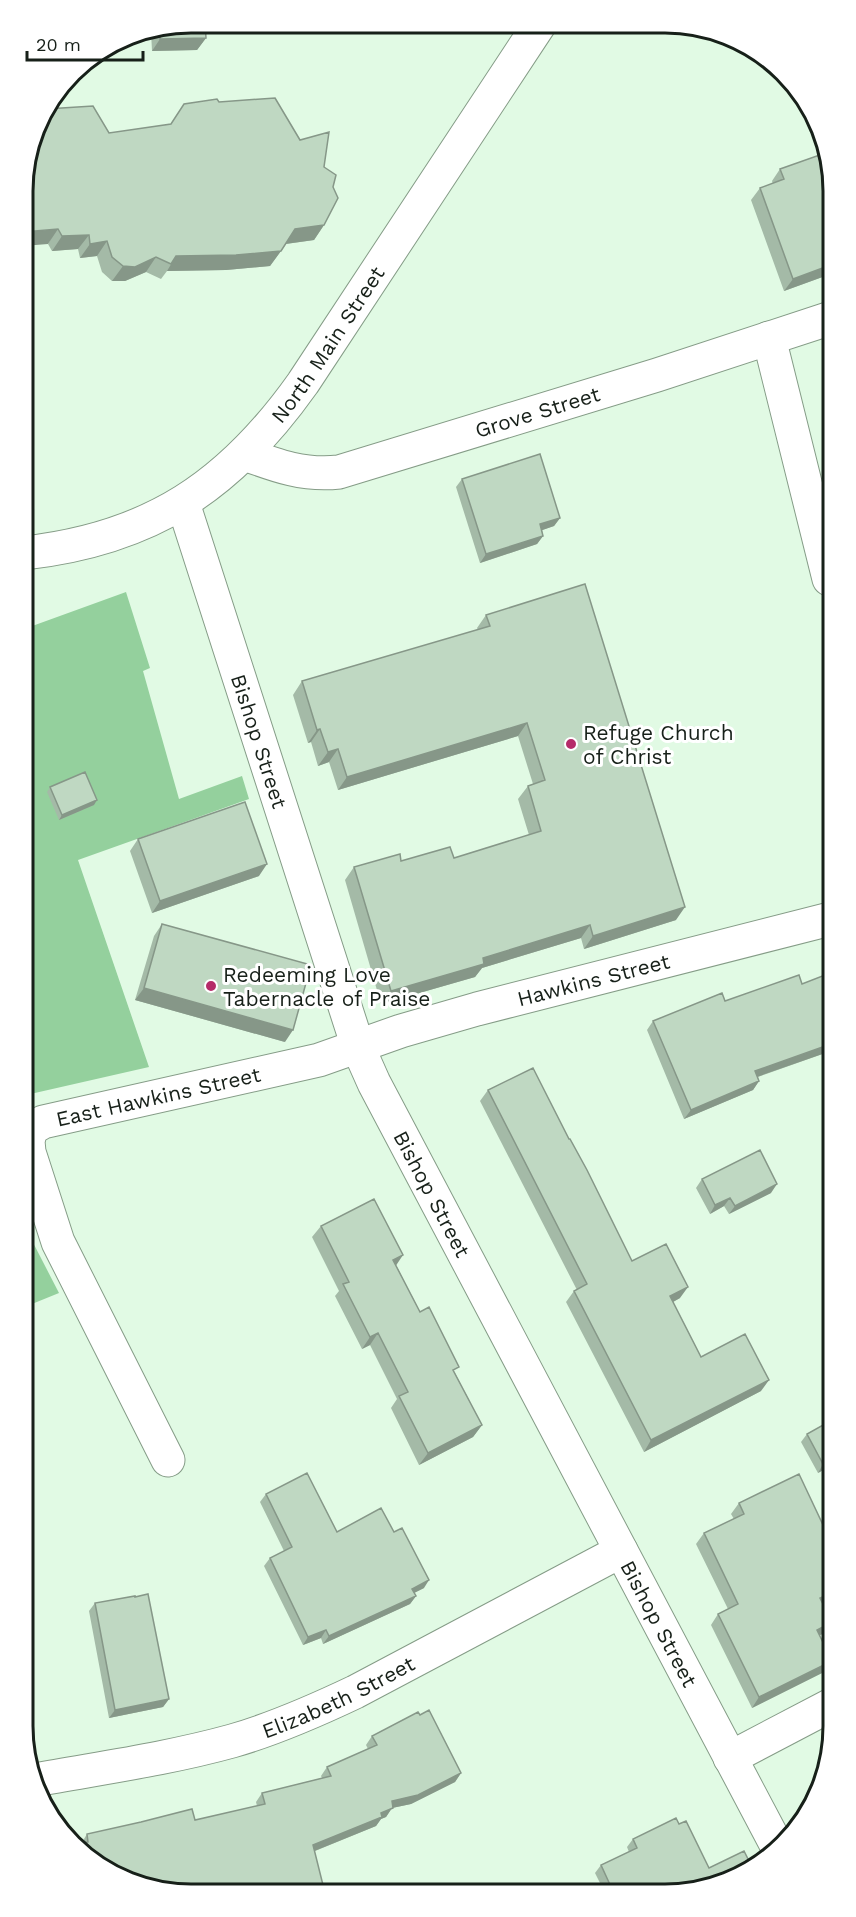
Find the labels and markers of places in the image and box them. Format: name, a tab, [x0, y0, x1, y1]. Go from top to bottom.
place label: Refuge Church of Christ	[583, 720, 734, 769]
marker: Refuge Church of Christ	[564, 737, 578, 751]
place label: Redeeming Love Tabernacle of Praise	[223, 962, 430, 1011]
marker: Redeeming Love Tabernacle of Praise	[204, 979, 218, 993]

